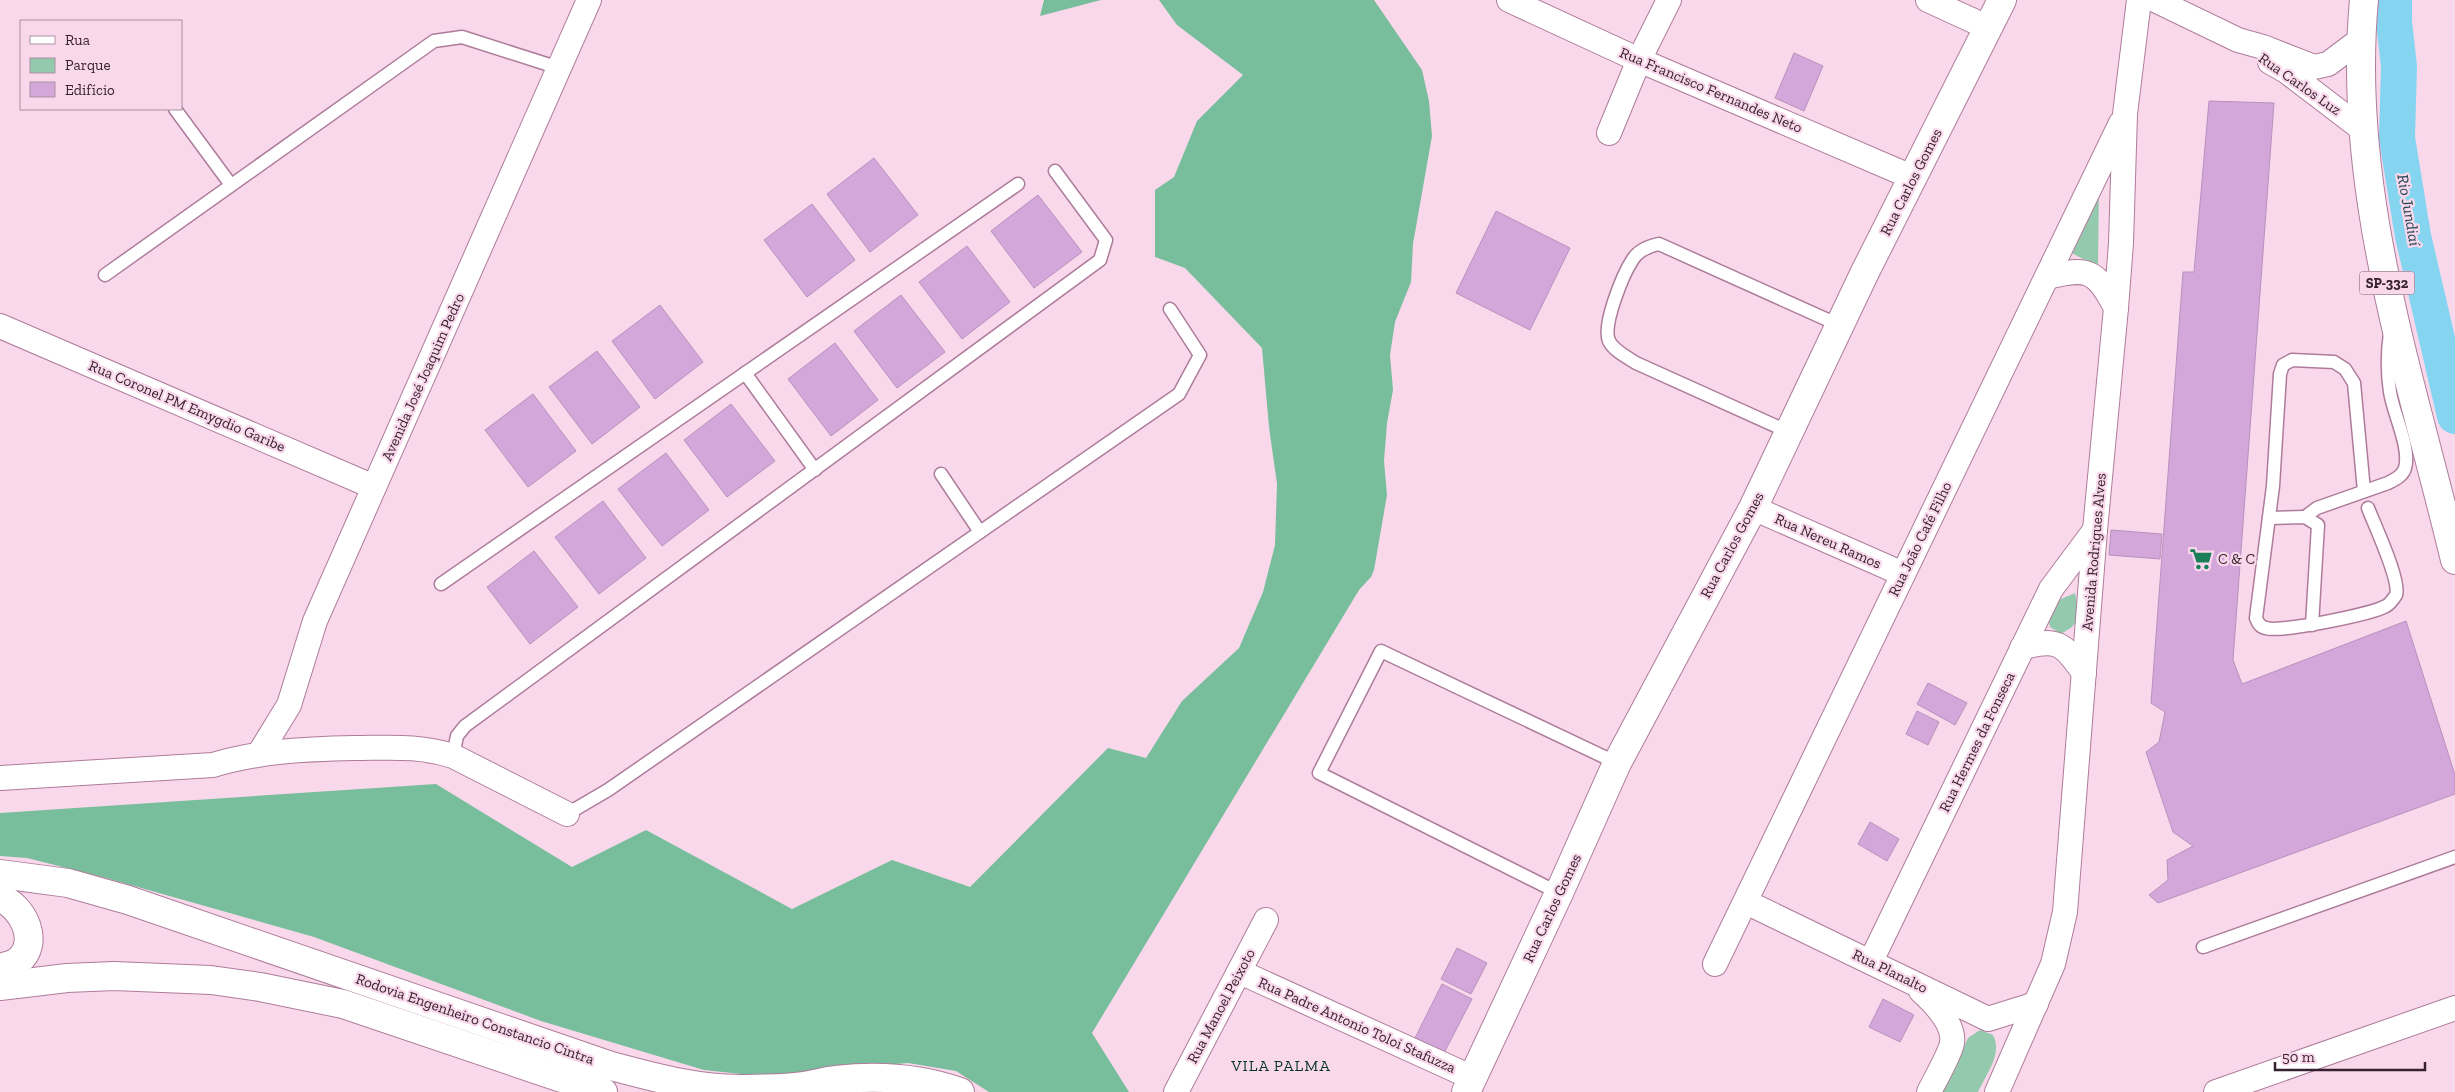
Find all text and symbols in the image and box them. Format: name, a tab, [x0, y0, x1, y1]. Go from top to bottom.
legend	[20, 20, 182, 110]
text: Rua	[65, 31, 90, 49]
street label: Rua Francisco Fernandes Neto	[1617, 43, 1805, 137]
street label: Rua Carlos Luz	[2255, 49, 2345, 119]
text: Parque	[65, 56, 111, 74]
text: Edifício	[65, 81, 115, 99]
street label: Rua Carlos Gomes	[1876, 125, 1946, 239]
water label: Rio Jundiaí	[2393, 173, 2425, 248]
road number: SP-332	[2360, 272, 2414, 294]
street label: Avenida José Joaquim Pedro	[378, 290, 468, 464]
street label: Rua Coronel PM Emygdio Garibe	[86, 356, 288, 456]
street label: Avenida Rodrigues Alves	[2078, 472, 2110, 632]
street label: Rua João Café Filho	[1884, 478, 1956, 599]
street label: Rua Carlos Gomes	[1696, 489, 1768, 601]
street label: Rua Nereu Ramos	[1772, 509, 1884, 573]
supermarket icon: C & C	[2188, 546, 2214, 572]
place label: C & C	[2218, 550, 2255, 568]
street label: Rua Hermes da Fonseca	[1935, 669, 2019, 815]
street label: Rua Carlos Gomes	[1519, 851, 1585, 965]
street label: Rua Manoel Peixoto	[1183, 945, 1259, 1066]
street label: Rua Planalto	[1850, 945, 1931, 997]
street label: Rodovia Engenheiro Constancio Cintra	[353, 970, 597, 1068]
street label: Rua Padre Antonio Toloi Stafuzza	[1255, 973, 1459, 1077]
scale bar	[2275, 1040, 2425, 1072]
text: 50 m	[2282, 1048, 2315, 1066]
district label: VILA PALMA	[1230, 1056, 1331, 1075]

